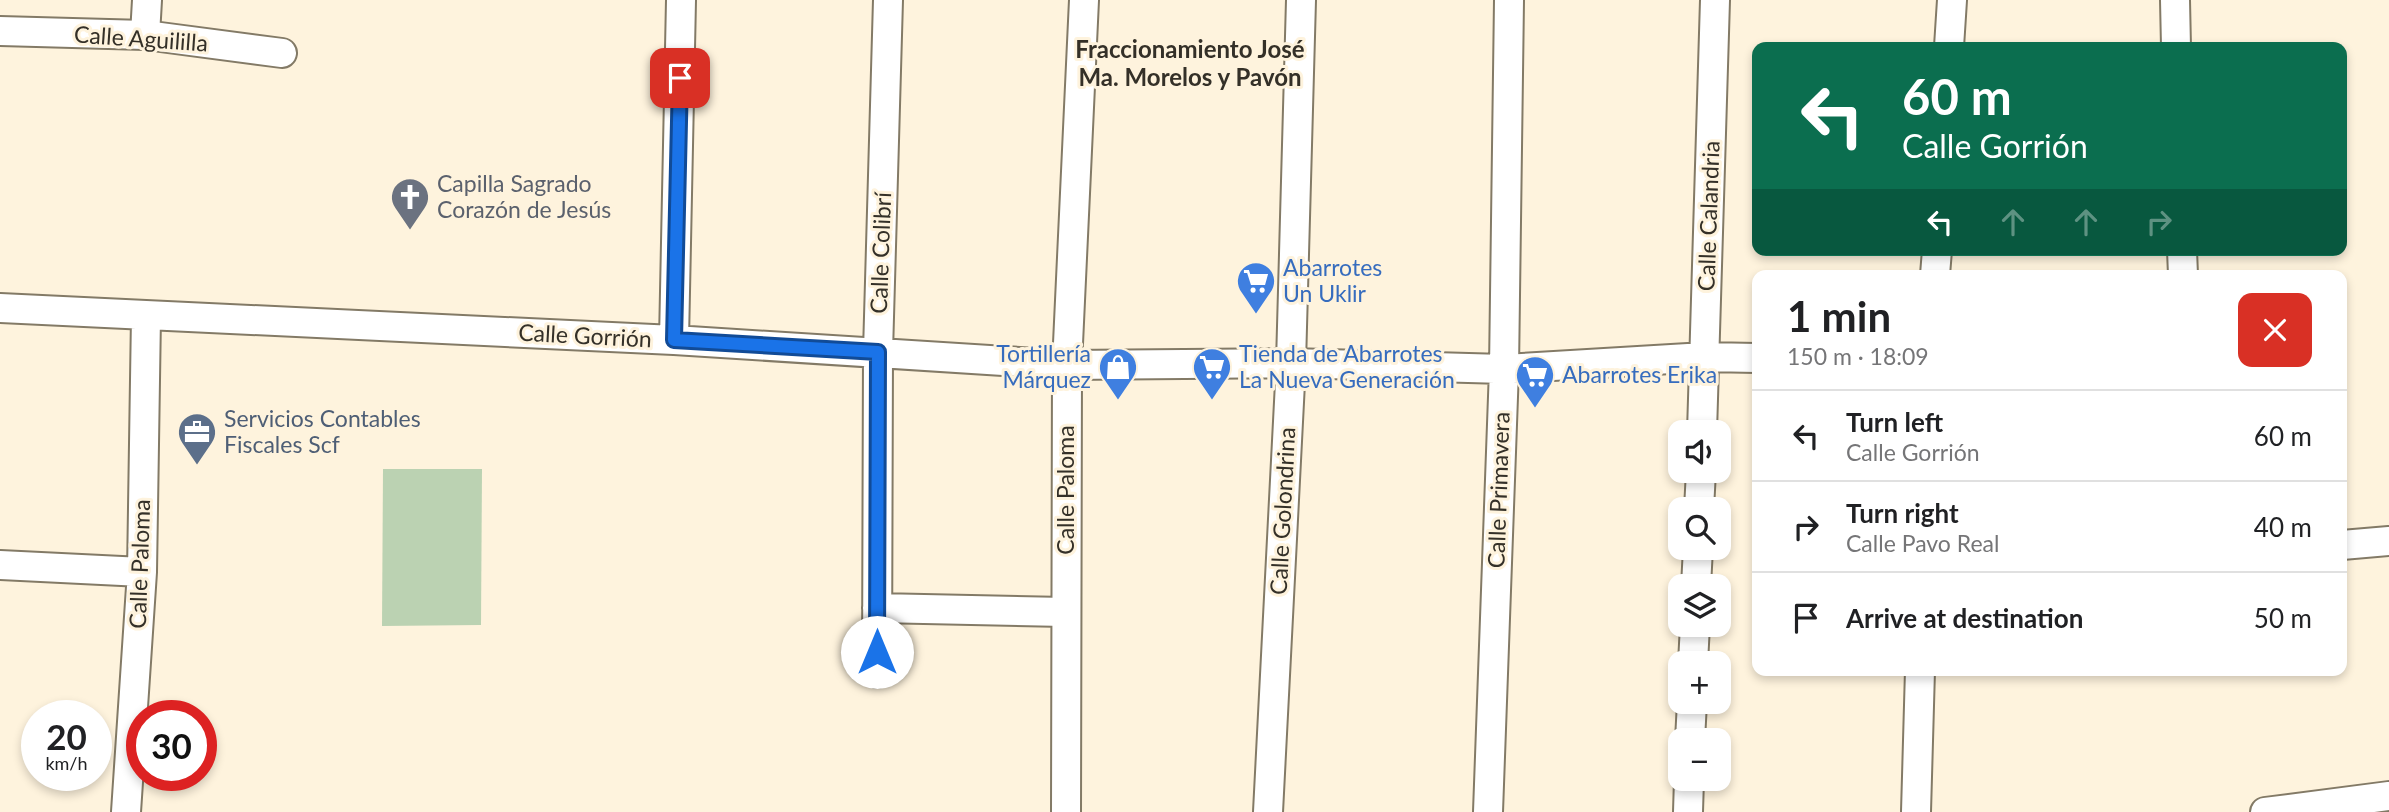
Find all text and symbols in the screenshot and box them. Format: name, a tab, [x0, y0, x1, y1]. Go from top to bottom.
street label: Calle Aguililla	[73, 19, 209, 57]
district label: Fraccionamiento José Ma. Morelos y Pavón	[1075, 34, 1305, 91]
pin	[650, 48, 710, 108]
icon: arrive	[661, 59, 699, 97]
text: 60 m	[1902, 67, 2012, 125]
icon: left	[1787, 70, 1878, 161]
text: Calle Gorrión	[1902, 126, 2088, 165]
street label: Calle Calandria	[1691, 140, 1725, 292]
place label: Capilla Sagrado Corazón de Jesús	[437, 169, 611, 223]
church icon: Capilla Sagrado Corazón de Jesús	[389, 176, 431, 231]
street label: Calle Colibrí	[864, 190, 896, 314]
icon: left	[1921, 203, 1959, 241]
icon: ahead	[1994, 203, 2032, 241]
icon: ahead	[2067, 203, 2105, 241]
icon: right	[2140, 203, 2178, 241]
place label: Abarrotes Un Uklir	[1283, 253, 1382, 307]
supermarket icon: Abarrotes Un Uklir	[1235, 260, 1277, 315]
text: 1 min	[1787, 291, 1891, 341]
button: close	[2238, 293, 2312, 367]
street label: Calle Gorrión	[518, 318, 652, 352]
place label: Tortillería Márquez	[996, 339, 1091, 393]
place label: Tienda de Abarrotes La Nueva Generación	[1239, 339, 1455, 393]
text: 150 m · 18:09	[1787, 342, 1929, 370]
shop icon: Tortillería Márquez	[1097, 346, 1139, 401]
supermarket icon: Tienda de Abarrotes La Nueva Generación	[1191, 346, 1233, 401]
supermarket icon: Abarrotes Erika	[1514, 354, 1556, 409]
place label: Abarrotes Erika	[1562, 360, 1717, 388]
place label: Servicios Contables Fiscales Scf	[224, 404, 421, 458]
text: Turn left	[1846, 406, 1943, 438]
office icon: Servicios Contables Fiscales Scf	[176, 411, 218, 466]
street label: Calle Primavera	[1481, 411, 1515, 569]
icon: left	[1787, 417, 1825, 455]
map controls	[1668, 420, 1731, 791]
button: sound	[1668, 420, 1731, 483]
text: 60 m	[2254, 420, 2312, 452]
street label: Calle Paloma	[1051, 425, 1079, 555]
street label: Calle Golondrina	[1264, 426, 1300, 595]
text: Calle Gorrión	[1846, 438, 1980, 466]
button: search	[1668, 497, 1731, 560]
text: Turn right	[1846, 497, 1959, 529]
street label: Calle Paloma	[123, 499, 155, 629]
icon: right	[1787, 508, 1825, 546]
text: 40 m	[2254, 511, 2312, 543]
text: Calle Pavo Real	[1846, 529, 1999, 557]
button: layers	[1668, 574, 1731, 637]
icon: arrive	[1787, 599, 1825, 637]
text: Arrive at destination	[1846, 602, 2083, 634]
text: 50 m	[2254, 602, 2312, 634]
position arrow	[840, 615, 914, 689]
button: +	[1668, 651, 1731, 714]
speed limit sign: 30	[126, 700, 217, 791]
text: 20	[46, 715, 87, 757]
button: −	[1668, 728, 1731, 791]
text: km/h	[45, 752, 88, 774]

